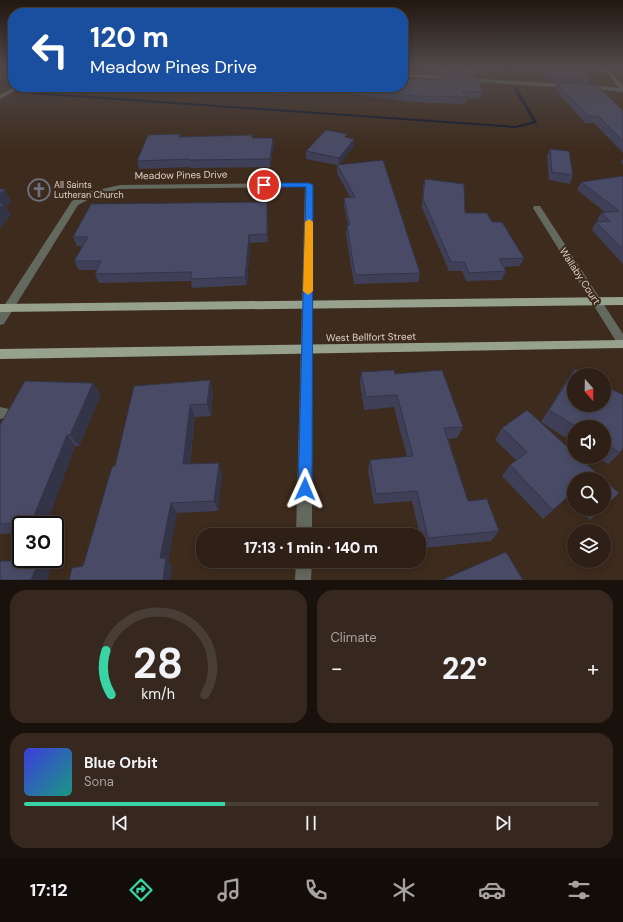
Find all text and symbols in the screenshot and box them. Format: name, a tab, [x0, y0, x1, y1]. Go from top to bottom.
text: 120 m	[90, 19, 169, 56]
icon: left	[24, 24, 76, 76]
text: Meadow Pines Drive	[90, 55, 257, 79]
street label: Meadow Pines Drive	[134, 168, 228, 182]
pin	[247, 168, 281, 202]
icon: arrive	[253, 174, 275, 196]
church icon: All Saints Lutheran Church	[26, 177, 52, 203]
place label: All Saints Lutheran Church	[54, 179, 124, 201]
street label: Wallaby Court	[557, 245, 603, 307]
street label: West Bellfort Street	[326, 330, 416, 344]
north arrow	[567, 368, 611, 412]
map controls	[567, 368, 611, 568]
button: sound	[567, 420, 611, 464]
position arrow	[284, 468, 326, 510]
button: search	[567, 472, 611, 516]
speed limit sign: 30	[12, 516, 64, 568]
button: layers	[567, 524, 611, 568]
text: 17:13 · 1 min · 140 m	[244, 538, 378, 558]
text: Climate	[331, 629, 377, 646]
text: 28	[133, 636, 183, 690]
text: 22°	[442, 649, 488, 688]
text: −	[331, 654, 343, 683]
text: +	[587, 654, 599, 683]
text: km/h	[141, 684, 175, 702]
text: Blue Orbit	[84, 753, 158, 773]
text: Sona	[84, 773, 114, 790]
icon: previous	[109, 812, 131, 834]
icon: pause	[300, 812, 322, 834]
icon: next	[492, 812, 514, 834]
icon: directions	[127, 876, 155, 904]
icon: music	[215, 876, 243, 904]
icon: phone	[302, 876, 330, 904]
icon: climate	[390, 876, 418, 904]
icon: car	[478, 876, 506, 904]
icon: filters	[565, 876, 593, 904]
text: 17:12	[30, 878, 68, 902]

